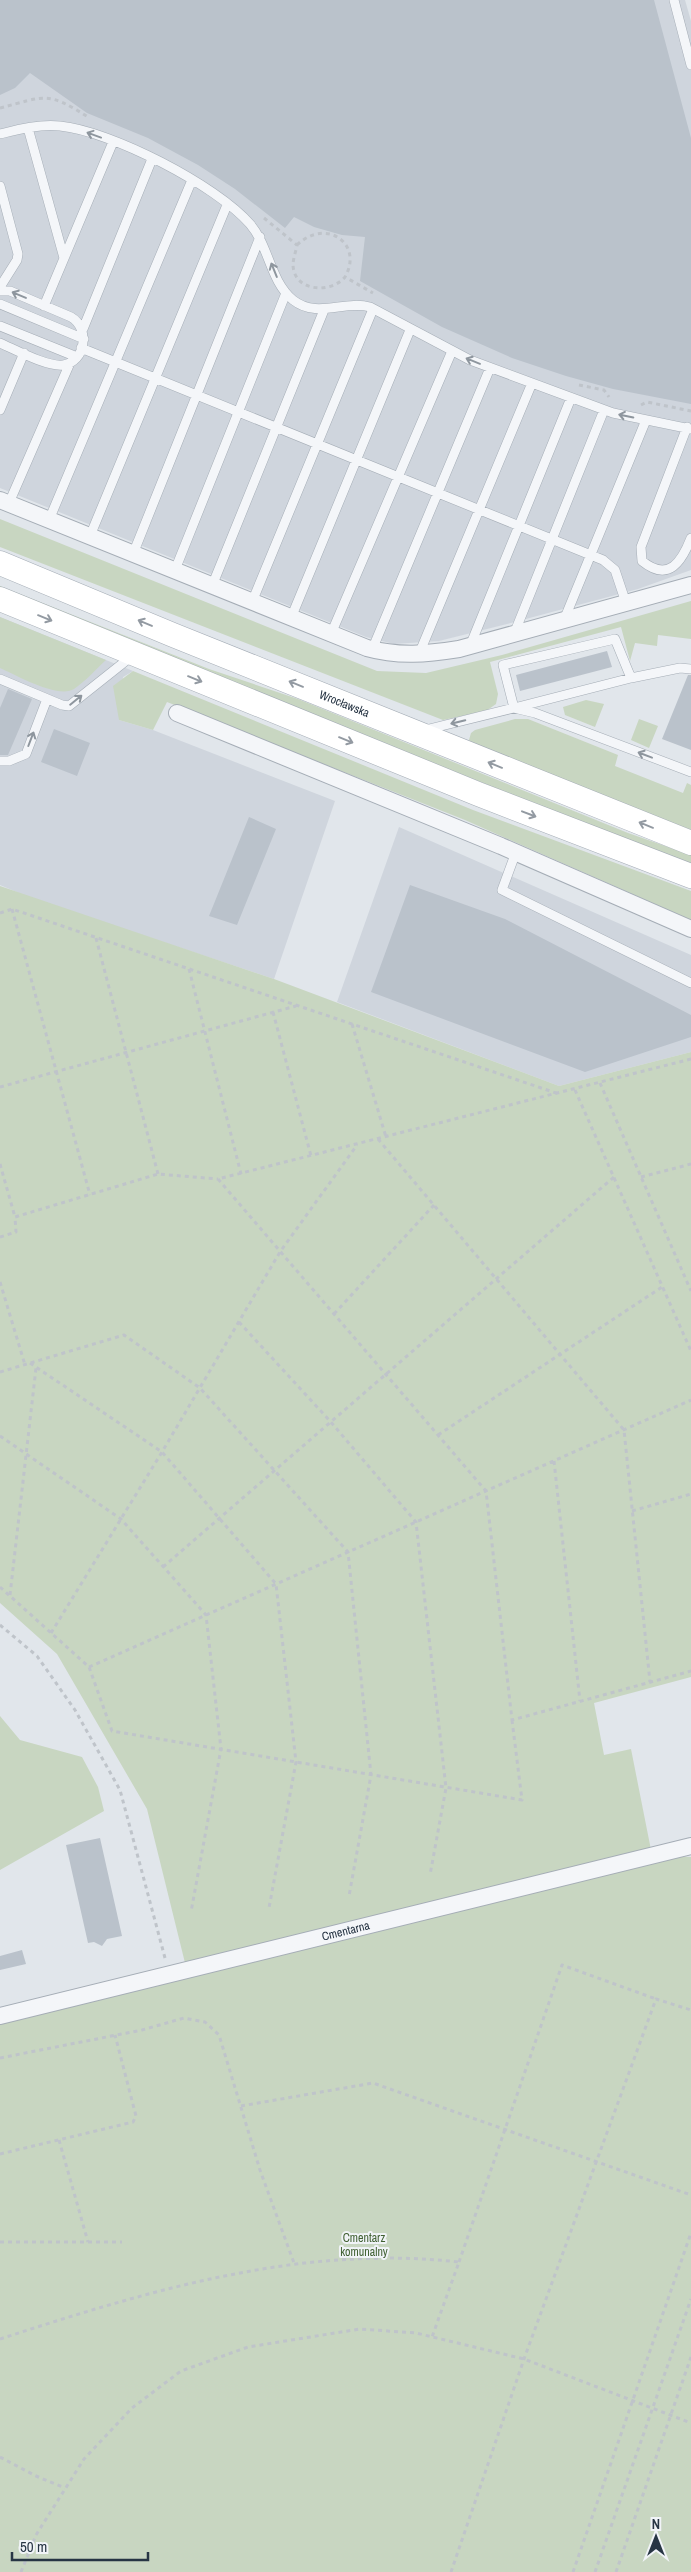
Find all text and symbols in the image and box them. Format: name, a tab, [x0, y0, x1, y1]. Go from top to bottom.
one-way arrow	[87, 130, 103, 139]
one-way arrow	[268, 263, 278, 278]
one-way arrow	[12, 290, 27, 300]
one-way arrow	[466, 356, 481, 365]
one-way arrow	[619, 411, 635, 420]
one-way arrow	[37, 613, 52, 623]
one-way arrow	[138, 618, 153, 628]
one-way arrow	[187, 675, 203, 684]
one-way arrow	[288, 679, 303, 688]
street label: Wrocławska	[317, 687, 372, 721]
one-way arrow	[70, 695, 83, 706]
one-way arrow	[450, 718, 466, 727]
one-way arrow	[27, 732, 37, 747]
one-way arrow	[338, 736, 353, 745]
one-way arrow	[638, 750, 654, 759]
one-way arrow	[488, 759, 503, 769]
one-way arrow	[522, 810, 537, 819]
one-way arrow	[639, 820, 654, 829]
street label: Cmentarna	[320, 1917, 372, 1945]
park label: Cmentarz komunalny	[340, 2230, 388, 2260]
north arrow	[631, 2512, 681, 2562]
text: N	[652, 2515, 660, 2533]
scale bar	[12, 2530, 149, 2562]
text: 50 m	[20, 2536, 47, 2557]

